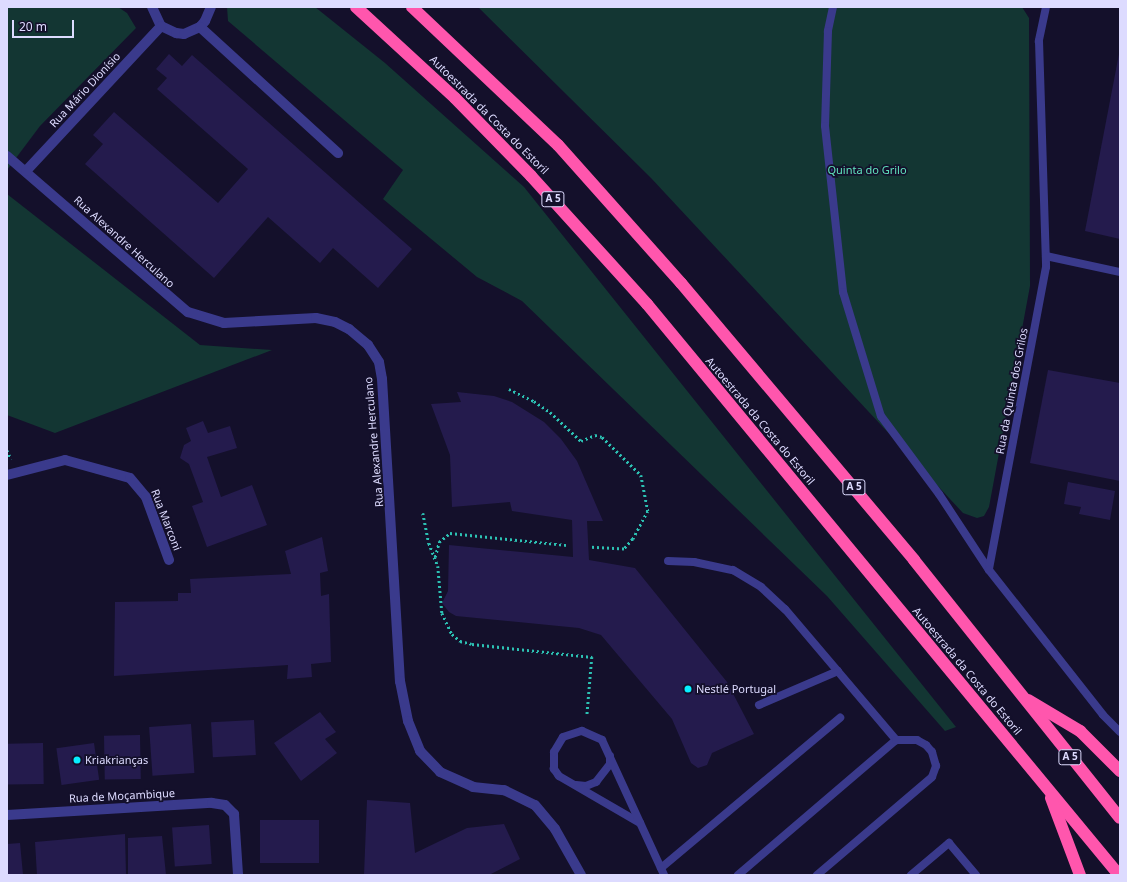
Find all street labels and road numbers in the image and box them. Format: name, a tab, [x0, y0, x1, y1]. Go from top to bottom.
street label: Rua Mário Dionísio	[47, 50, 123, 130]
street label: Autoestrada da Costa do Estoril	[427, 53, 551, 177]
road number: A 5	[541, 191, 565, 207]
street label: Rua Alexandre Herculano	[71, 193, 177, 291]
street label: Rua da Quinta dos Grilos	[993, 327, 1031, 455]
street label: Autoestrada da Costa do Estoril	[703, 355, 817, 487]
street label: Rua Alexandre Herculano	[362, 376, 386, 508]
road number: A 5	[842, 479, 866, 495]
street label: Rua Marconi	[148, 487, 184, 553]
street label: Autoestrada da Costa do Estoril	[910, 605, 1024, 737]
road number: A 5	[1058, 749, 1082, 765]
street label: Rua de Moçambique	[69, 787, 175, 805]

